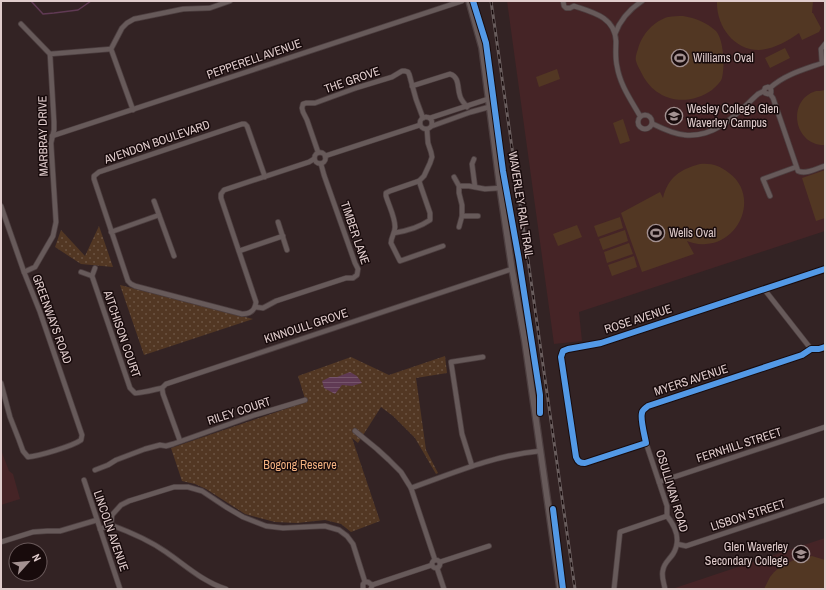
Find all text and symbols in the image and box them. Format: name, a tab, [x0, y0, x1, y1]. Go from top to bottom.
street label: PEPPERELL AVENUE	[205, 35, 303, 83]
sports icon: Williams Oval	[670, 48, 690, 68]
place label: Williams Oval	[693, 50, 754, 66]
street label: THE GROVE	[322, 63, 382, 97]
street label: MARBRAY DRIVE	[34, 96, 52, 176]
place label: Wesley College Glen Waverley Campus	[687, 101, 779, 131]
school or university icon: Wesley College Glen Waverley Campus	[664, 106, 684, 126]
street label: AVENDON BOULEVARD	[101, 116, 212, 168]
street label: WAVERLEY RAIL TRAIL	[505, 150, 537, 260]
street label: TIMBER LANE	[337, 199, 373, 267]
sports icon: Wells Oval	[646, 223, 666, 243]
place label: Wells Oval	[669, 225, 716, 241]
street label: GREENWAYS ROAD	[28, 272, 76, 366]
street label: AITCHISON COURT	[99, 287, 144, 380]
street label: ROSE AVENUE	[602, 301, 674, 337]
street label: KINNOULL GROVE	[262, 305, 350, 347]
street label: MYERS AVENUE	[652, 361, 730, 399]
street label: RILEY COURT	[205, 393, 273, 429]
street label: FERNHILL STREET	[694, 424, 784, 466]
street label: OSULLIVAN ROAD	[652, 448, 692, 534]
park label: Bogong Reserve	[263, 457, 337, 473]
street label: LINCOLN AVENUE	[90, 488, 132, 574]
street label: LISBON STREET	[709, 495, 787, 535]
place label: Glen Waverley Secondary College	[705, 539, 788, 569]
north arrow	[8, 542, 48, 582]
school or university icon: Glen Waverley Secondary College	[791, 544, 811, 564]
text: N	[29, 551, 45, 564]

